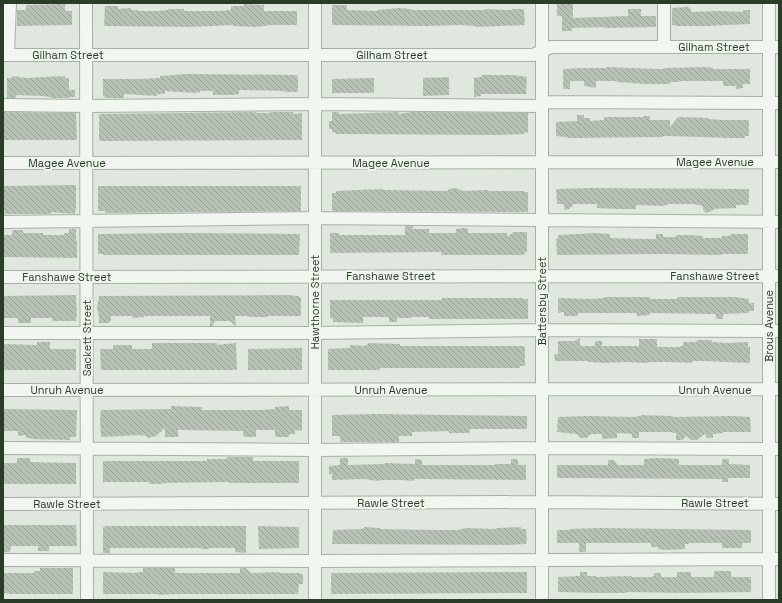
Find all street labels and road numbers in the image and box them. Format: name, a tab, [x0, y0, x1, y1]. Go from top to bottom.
street label: Gilham Street	[678, 40, 750, 54]
street label: Gilham Street	[32, 48, 104, 62]
street label: Gilham Street	[356, 48, 428, 62]
street label: Magee Avenue	[676, 155, 754, 169]
street label: Magee Avenue	[28, 156, 106, 170]
street label: Magee Avenue	[352, 156, 430, 170]
street label: Hawthorne Street	[308, 255, 322, 349]
street label: Battersby Street	[535, 257, 549, 345]
street label: Fanshawe Street	[346, 269, 436, 283]
street label: Fanshawe Street	[670, 269, 760, 283]
street label: Fanshawe Street	[22, 270, 112, 284]
street label: Brous Avenue	[762, 290, 776, 362]
street label: Sackett Street	[80, 300, 94, 376]
street label: Unruh Avenue	[30, 383, 104, 397]
street label: Unruh Avenue	[354, 383, 428, 397]
street label: Unruh Avenue	[678, 383, 752, 397]
street label: Rawle Street	[357, 496, 425, 510]
street label: Rawle Street	[681, 496, 749, 510]
street label: Rawle Street	[33, 497, 101, 511]

